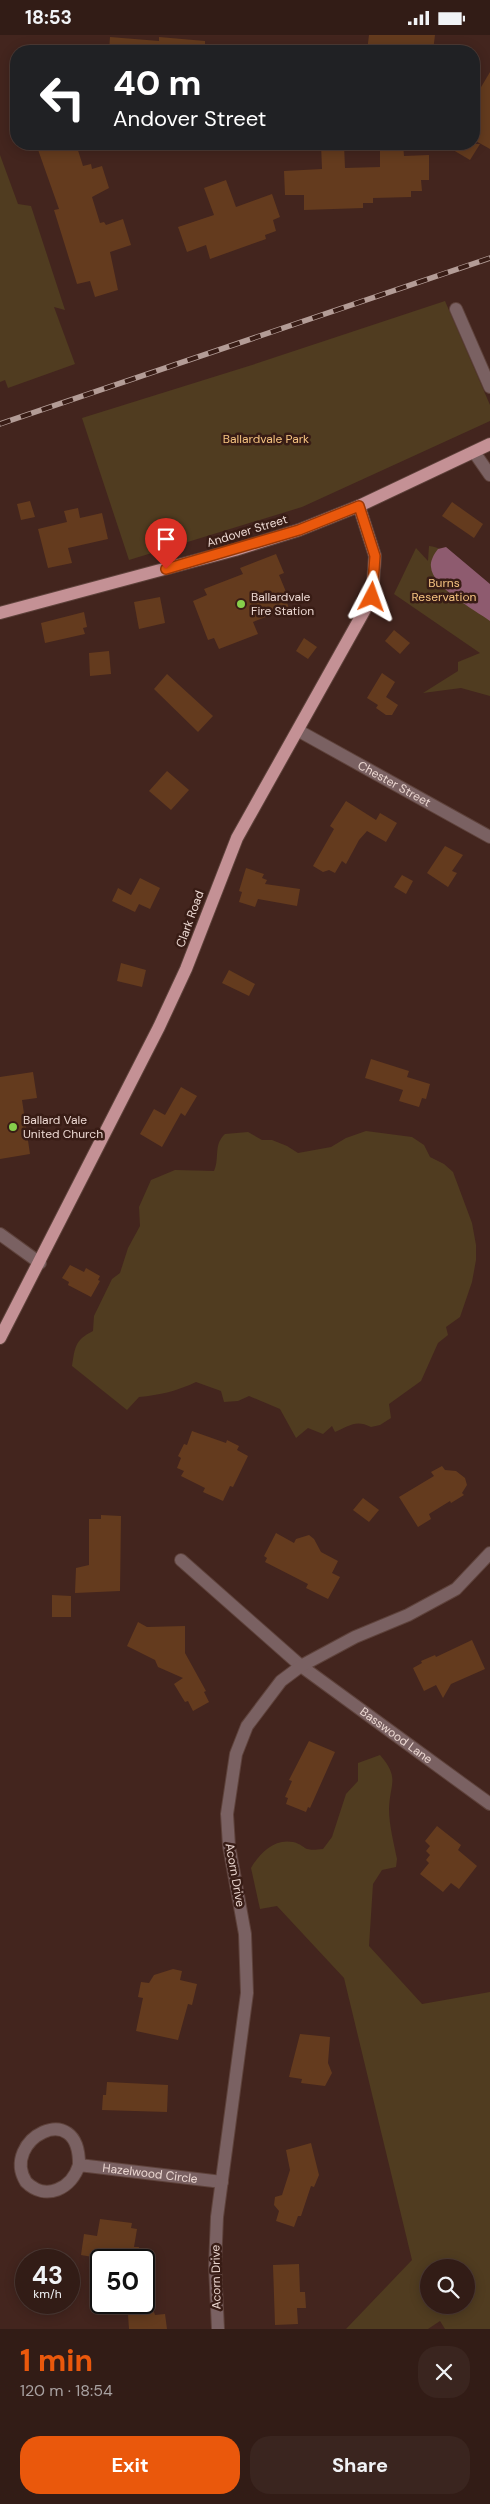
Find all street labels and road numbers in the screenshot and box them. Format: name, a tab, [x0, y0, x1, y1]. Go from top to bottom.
street label: Andover Street	[205, 511, 290, 551]
street label: Chester Street	[355, 757, 434, 811]
street label: Clark Road	[172, 888, 208, 950]
street label: Basswood Lane	[357, 1704, 436, 1767]
street label: Acorn Drive	[222, 1842, 249, 1908]
street label: Hazelwood Circle	[102, 2160, 199, 2187]
street label: Acorn Drive	[207, 2244, 225, 2309]

